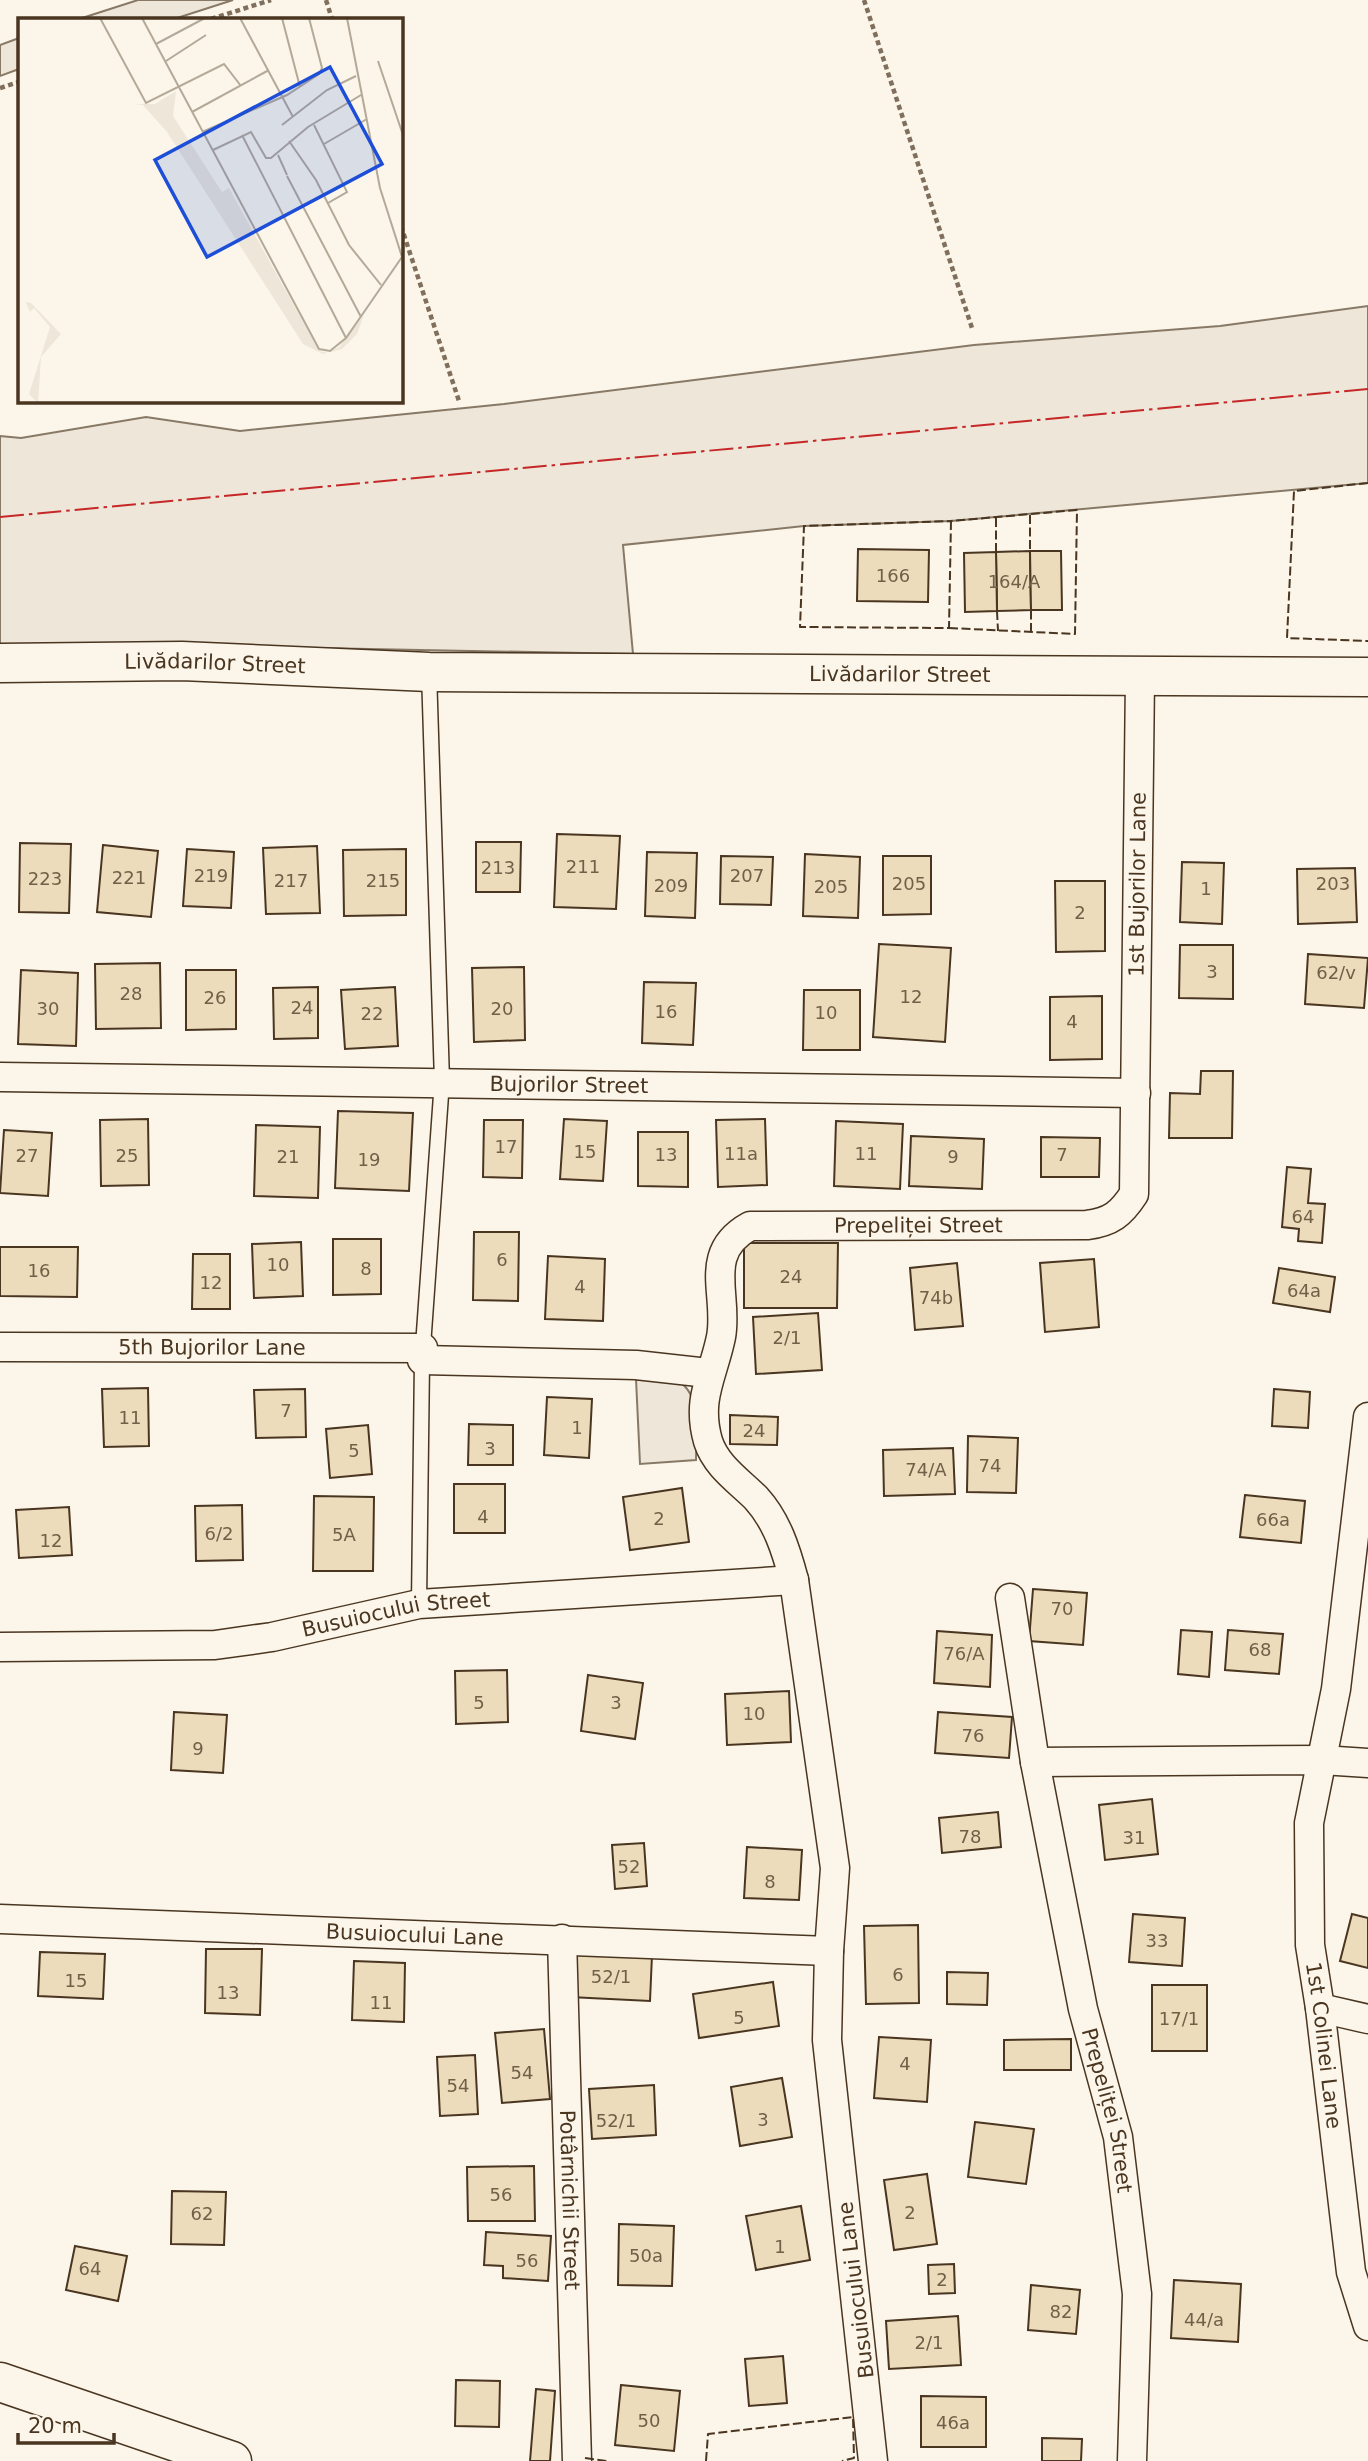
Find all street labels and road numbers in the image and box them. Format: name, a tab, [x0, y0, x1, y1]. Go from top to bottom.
street label: Livădarilor Street	[124, 649, 306, 678]
street label: Livădarilor Street	[809, 662, 991, 687]
street label: 1st Bujorilor Lane	[1125, 792, 1151, 977]
street label: Bujorilor Street	[489, 1072, 649, 1098]
street label: Prepeliței Street	[834, 1213, 1003, 1238]
street label: 5th Bujorilor Lane	[118, 1335, 306, 1360]
street label: Busuiocului Street	[300, 1587, 491, 1642]
street label: Busuiocului Lane	[325, 1920, 504, 1950]
street label: 1st Colinei Lane	[1301, 1960, 1346, 2130]
street label: Prepeliței Street	[1077, 2025, 1137, 2194]
street label: Potârnichii Street	[555, 2109, 584, 2290]
street label: Busuiocului Lane	[833, 2200, 879, 2380]

